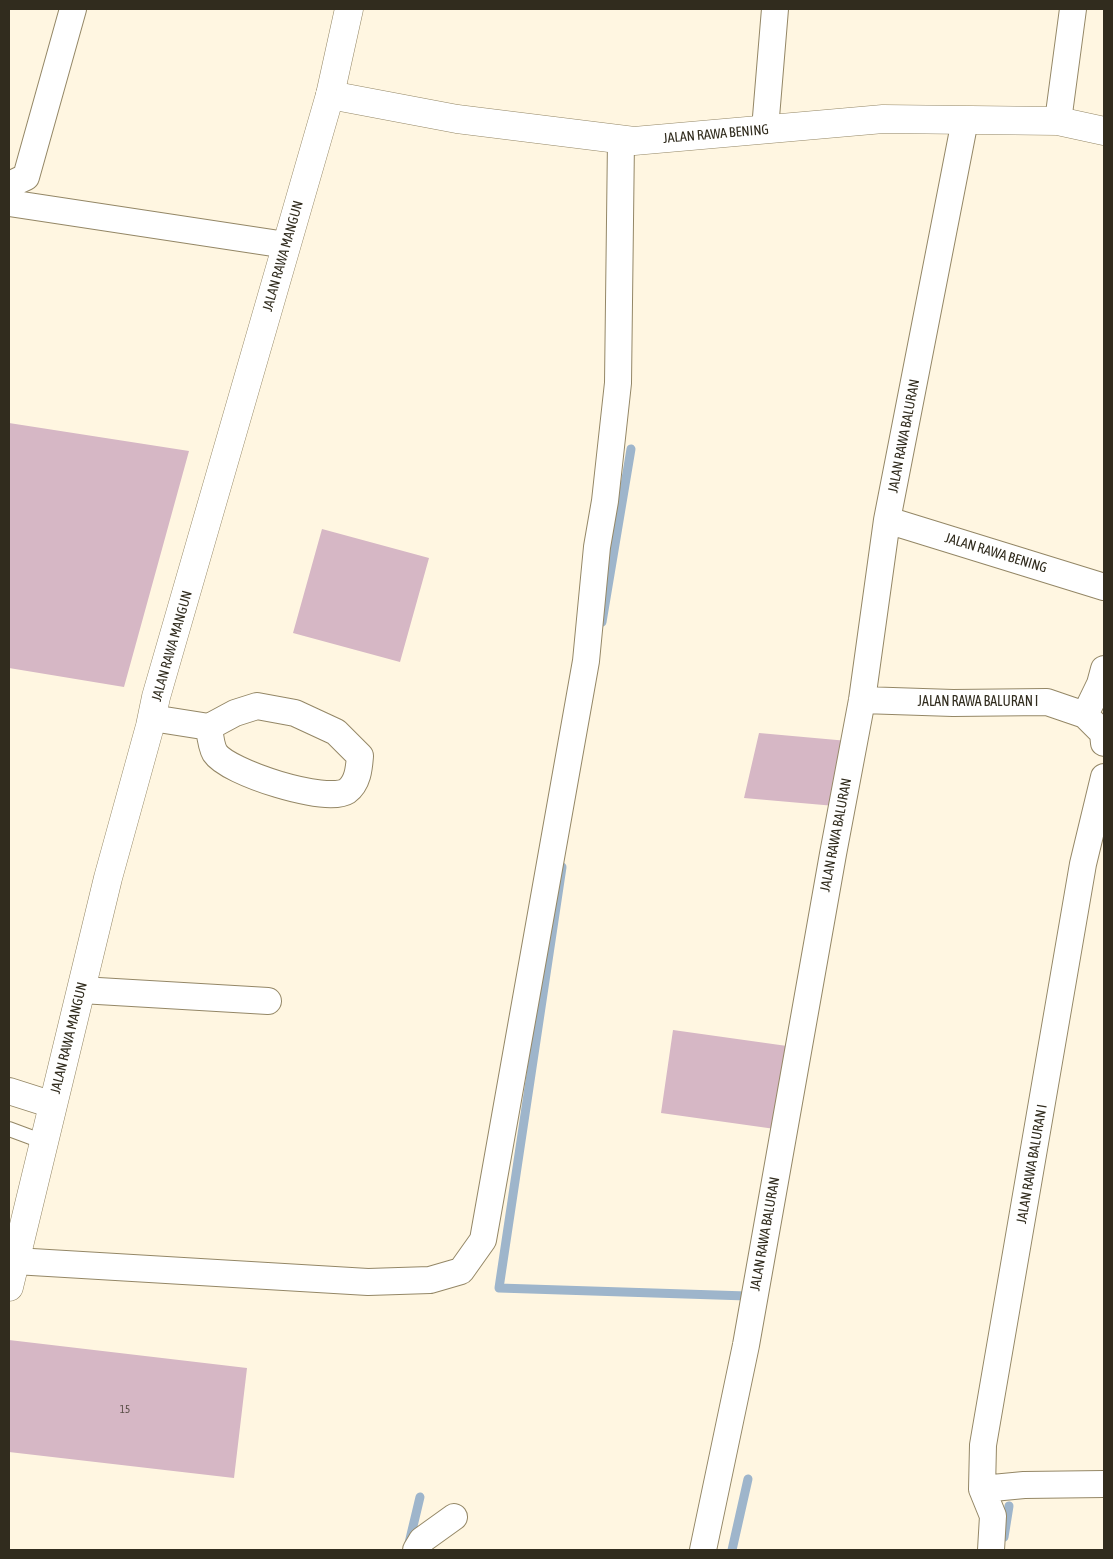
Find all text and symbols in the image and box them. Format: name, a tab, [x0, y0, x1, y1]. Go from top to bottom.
street label: JALAN RAWA BENING	[662, 121, 770, 147]
street label: JALAN RAWA MANGUN	[259, 199, 307, 313]
street label: JALAN RAWA BALURAN	[885, 378, 923, 494]
street label: JALAN RAWA BENING	[943, 529, 1049, 577]
street label: JALAN RAWA MANGUN	[148, 589, 196, 703]
street label: JALAN RAWA BALURAN I	[918, 694, 1038, 710]
street label: JALAN RAWA BALURAN	[817, 777, 855, 893]
street label: JALAN RAWA MANGUN	[47, 980, 91, 1096]
street label: JALAN RAWA BALURAN I	[1013, 1103, 1051, 1225]
street label: JALAN RAWA BALURAN	[747, 1176, 783, 1292]
house number: 15	[120, 1403, 130, 1417]

